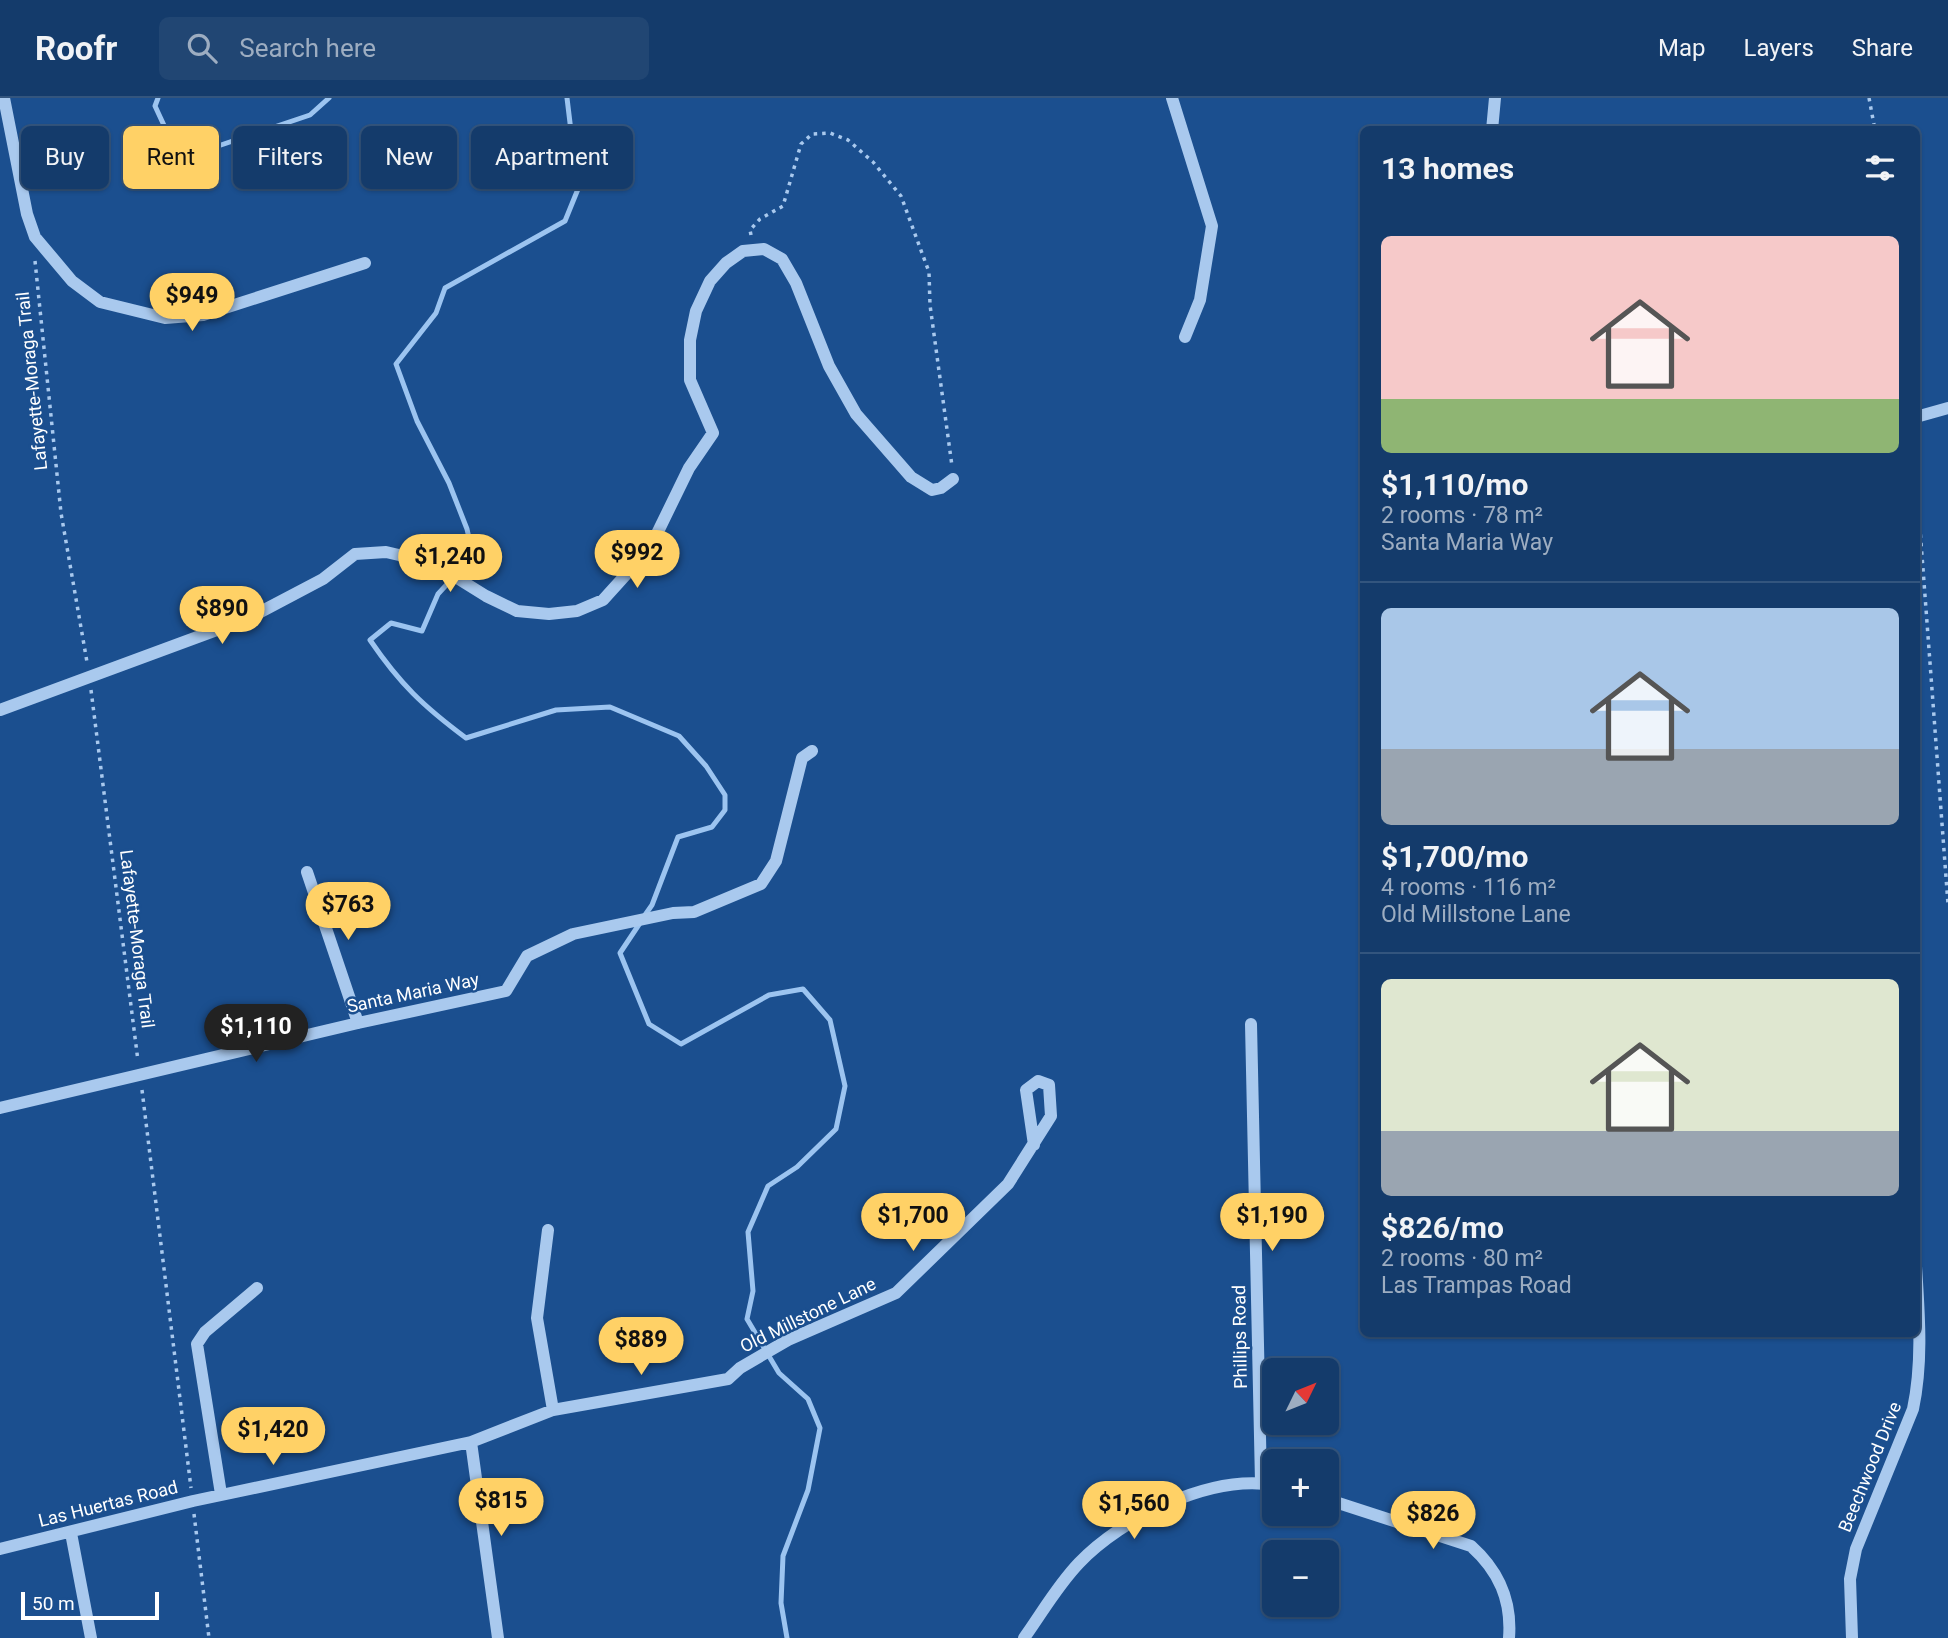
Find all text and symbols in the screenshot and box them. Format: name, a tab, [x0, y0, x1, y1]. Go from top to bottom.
search box	[159, 17, 649, 80]
text: Roofr	[35, 29, 117, 68]
icon: search	[183, 29, 221, 67]
text: Search here	[239, 33, 376, 63]
text: Map	[1658, 34, 1706, 62]
text: Layers	[1744, 34, 1814, 62]
text: Share	[1852, 34, 1913, 62]
chip: Buy	[21, 126, 109, 189]
chip: Rent	[123, 126, 219, 189]
chip: Filters	[233, 126, 347, 189]
chip: New	[361, 126, 457, 189]
chip: Apartment	[471, 126, 633, 189]
icon: filters	[1861, 149, 1899, 187]
text: 13 homes	[1381, 151, 1514, 186]
pin: $949	[151, 274, 233, 333]
icon: home	[1577, 281, 1703, 407]
text: $949	[166, 282, 218, 309]
street label: Lafayette-Moraga Trail	[12, 291, 51, 471]
text: $1,110/mo	[1381, 467, 1529, 502]
text: 2 rooms · 78 m²	[1381, 502, 1543, 529]
text: Santa Maria Way	[1381, 529, 1553, 556]
pin: $992	[596, 531, 678, 590]
pin: $1,240	[393, 534, 507, 594]
text: $992	[611, 539, 663, 566]
text: $1,240	[414, 543, 486, 570]
pin: $890	[181, 587, 263, 646]
text: $890	[196, 595, 248, 622]
icon: home	[1577, 653, 1703, 779]
text: $1,700/mo	[1381, 839, 1529, 874]
street label: Lafayette-Moraga Trail	[116, 849, 159, 1029]
text: 4 rooms · 116 m²	[1381, 874, 1556, 901]
pin: $763	[307, 882, 389, 942]
text: $763	[322, 891, 374, 918]
text: Old Millstone Lane	[1381, 901, 1571, 928]
street label: Santa Maria Way	[345, 968, 481, 1017]
pin: $1,110	[199, 1004, 313, 1064]
text: $1,110	[220, 1013, 292, 1040]
icon: home	[1577, 1024, 1703, 1150]
pin: $1,700	[856, 1194, 970, 1253]
pin: $1,190	[1215, 1194, 1329, 1253]
text: $1,700	[877, 1202, 949, 1229]
text: $1,190	[1236, 1202, 1308, 1229]
text: $826/mo	[1381, 1210, 1504, 1245]
text: 2 rooms · 80 m²	[1381, 1245, 1543, 1272]
text: Las Trampas Road	[1381, 1272, 1572, 1299]
street label: Old Millstone Lane	[736, 1273, 879, 1357]
street label: Phillips Road	[1228, 1285, 1251, 1389]
pin: $889	[600, 1318, 682, 1377]
text: $889	[615, 1326, 667, 1353]
north arrow	[1262, 1358, 1339, 1435]
map controls	[1262, 1358, 1339, 1617]
street label: Beechwood Drive	[1834, 1399, 1905, 1535]
pin: $1,420	[216, 1408, 330, 1467]
text: $1,420	[237, 1416, 309, 1443]
button: +	[1262, 1449, 1339, 1526]
street label: Las Huertas Road	[36, 1476, 180, 1531]
pin: $815	[460, 1478, 542, 1538]
pin: $1,560	[1077, 1482, 1191, 1541]
text: $815	[475, 1487, 527, 1514]
text: $1,560	[1098, 1490, 1170, 1517]
pin: $826	[1392, 1492, 1474, 1551]
text: $826	[1407, 1500, 1459, 1527]
button: −	[1262, 1540, 1339, 1617]
scale bar	[21, 1589, 159, 1621]
text: 50 m	[32, 1592, 75, 1615]

